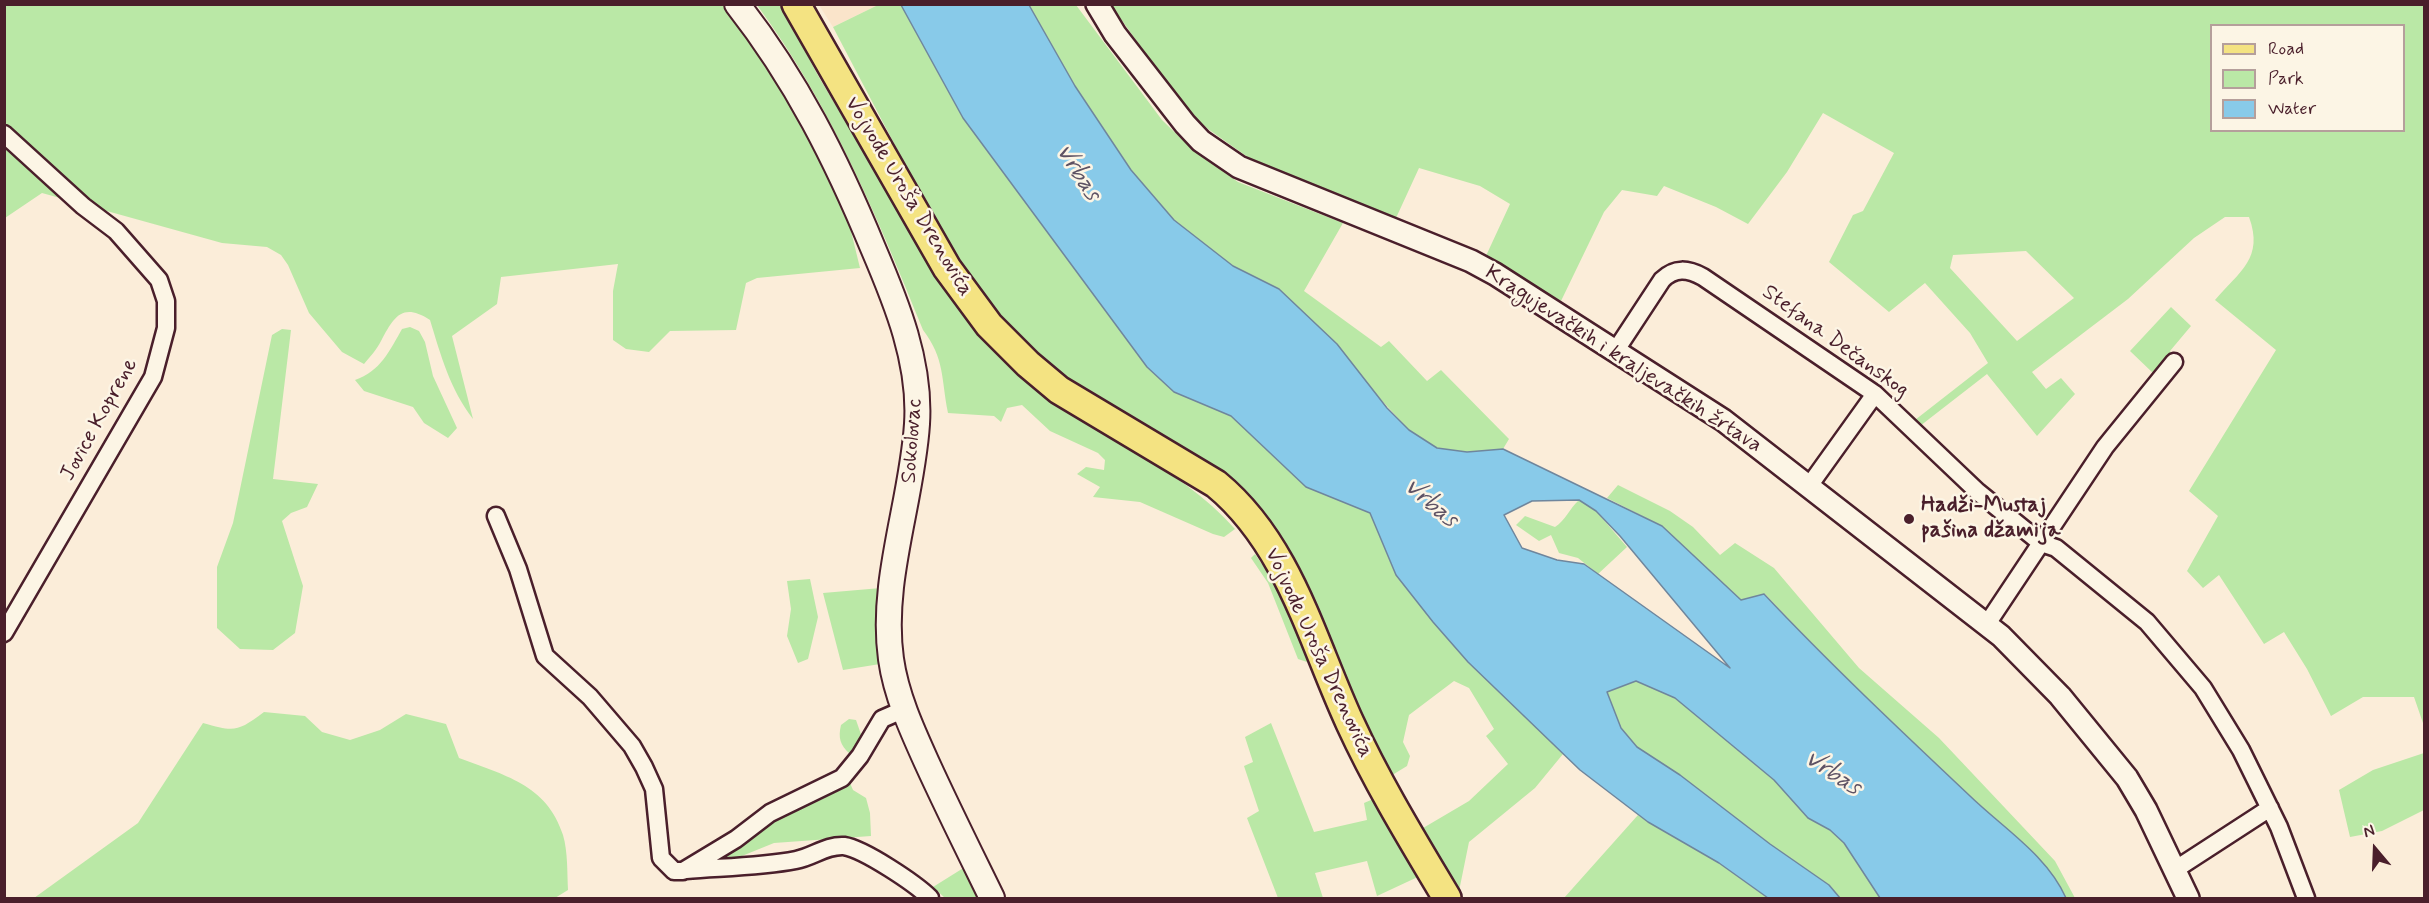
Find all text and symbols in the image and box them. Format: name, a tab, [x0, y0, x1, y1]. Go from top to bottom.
legend	[2210, 24, 2405, 132]
text: Road	[2268, 37, 2304, 61]
text: Park	[2268, 67, 2304, 91]
street label: Vojvode Uroša Drenovića	[838, 92, 978, 302]
text: Water	[2268, 97, 2316, 121]
water label: Vrbas	[1048, 139, 1106, 207]
street label: Kragujevačkih i kraljevačkih žrtava	[1479, 260, 1767, 460]
street label: Stefana Dečanskog	[1756, 280, 1914, 404]
street label: Jovice Koprene	[56, 354, 144, 486]
street label: Sokolovac	[897, 398, 929, 484]
water label: Vrbas	[1397, 473, 1463, 535]
place label: Hadži-Mustaj pašina džamija	[1921, 493, 2061, 544]
marker: Hadži-Mustaj pašina džamija	[1902, 512, 1916, 526]
street label: Vojvode Uroša Drenovića	[1258, 544, 1378, 762]
water label: Vrbas	[1798, 745, 1866, 803]
north arrow	[2345, 819, 2405, 879]
text: N	[2361, 820, 2377, 843]

